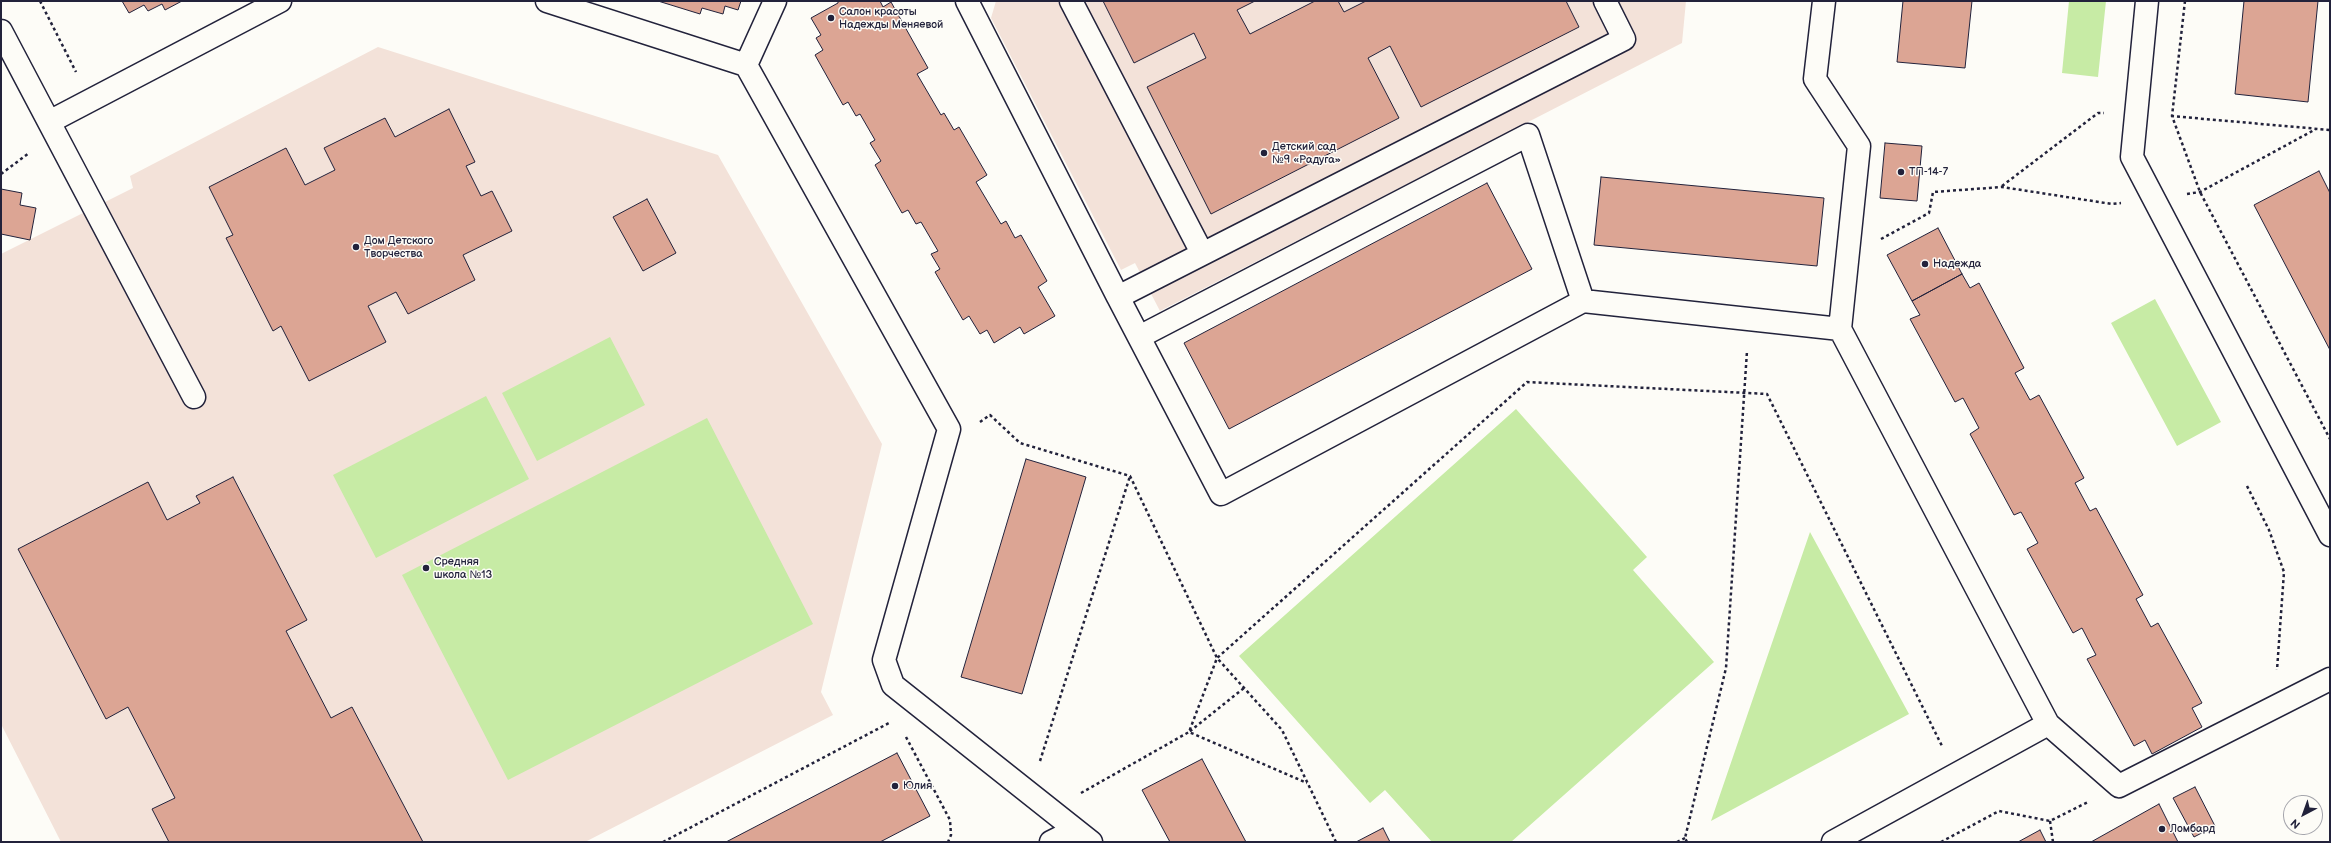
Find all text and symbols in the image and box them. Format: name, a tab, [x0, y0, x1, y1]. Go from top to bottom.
place label: Салон красоты Надежды Меняевой	[839, 5, 943, 31]
marker: Салон красоты Надежды Меняевой	[826, 13, 836, 23]
place label: Детский сад №9 «Радуга»	[1272, 140, 1341, 166]
marker: Детский сад №9 «Радуга»	[1259, 148, 1269, 158]
place label: ТП-14-7	[1909, 165, 1948, 179]
marker: ТП-14-7	[1896, 167, 1906, 177]
place label: Дом Детского Творчества	[364, 234, 433, 260]
marker: Дом Детского Творчества	[351, 242, 361, 252]
place label: Надежда	[1933, 257, 1981, 271]
marker: Надежда	[1920, 259, 1930, 269]
place label: Средняя школа №13	[434, 555, 492, 581]
marker: Средняя школа №13	[421, 563, 431, 573]
place label: Юлия	[903, 779, 932, 793]
marker: Юлия	[890, 781, 900, 791]
north arrow	[2283, 795, 2323, 835]
text: N	[2288, 816, 2303, 831]
place label: Ломбард	[2170, 822, 2215, 836]
marker: Ломбард	[2157, 824, 2167, 834]

